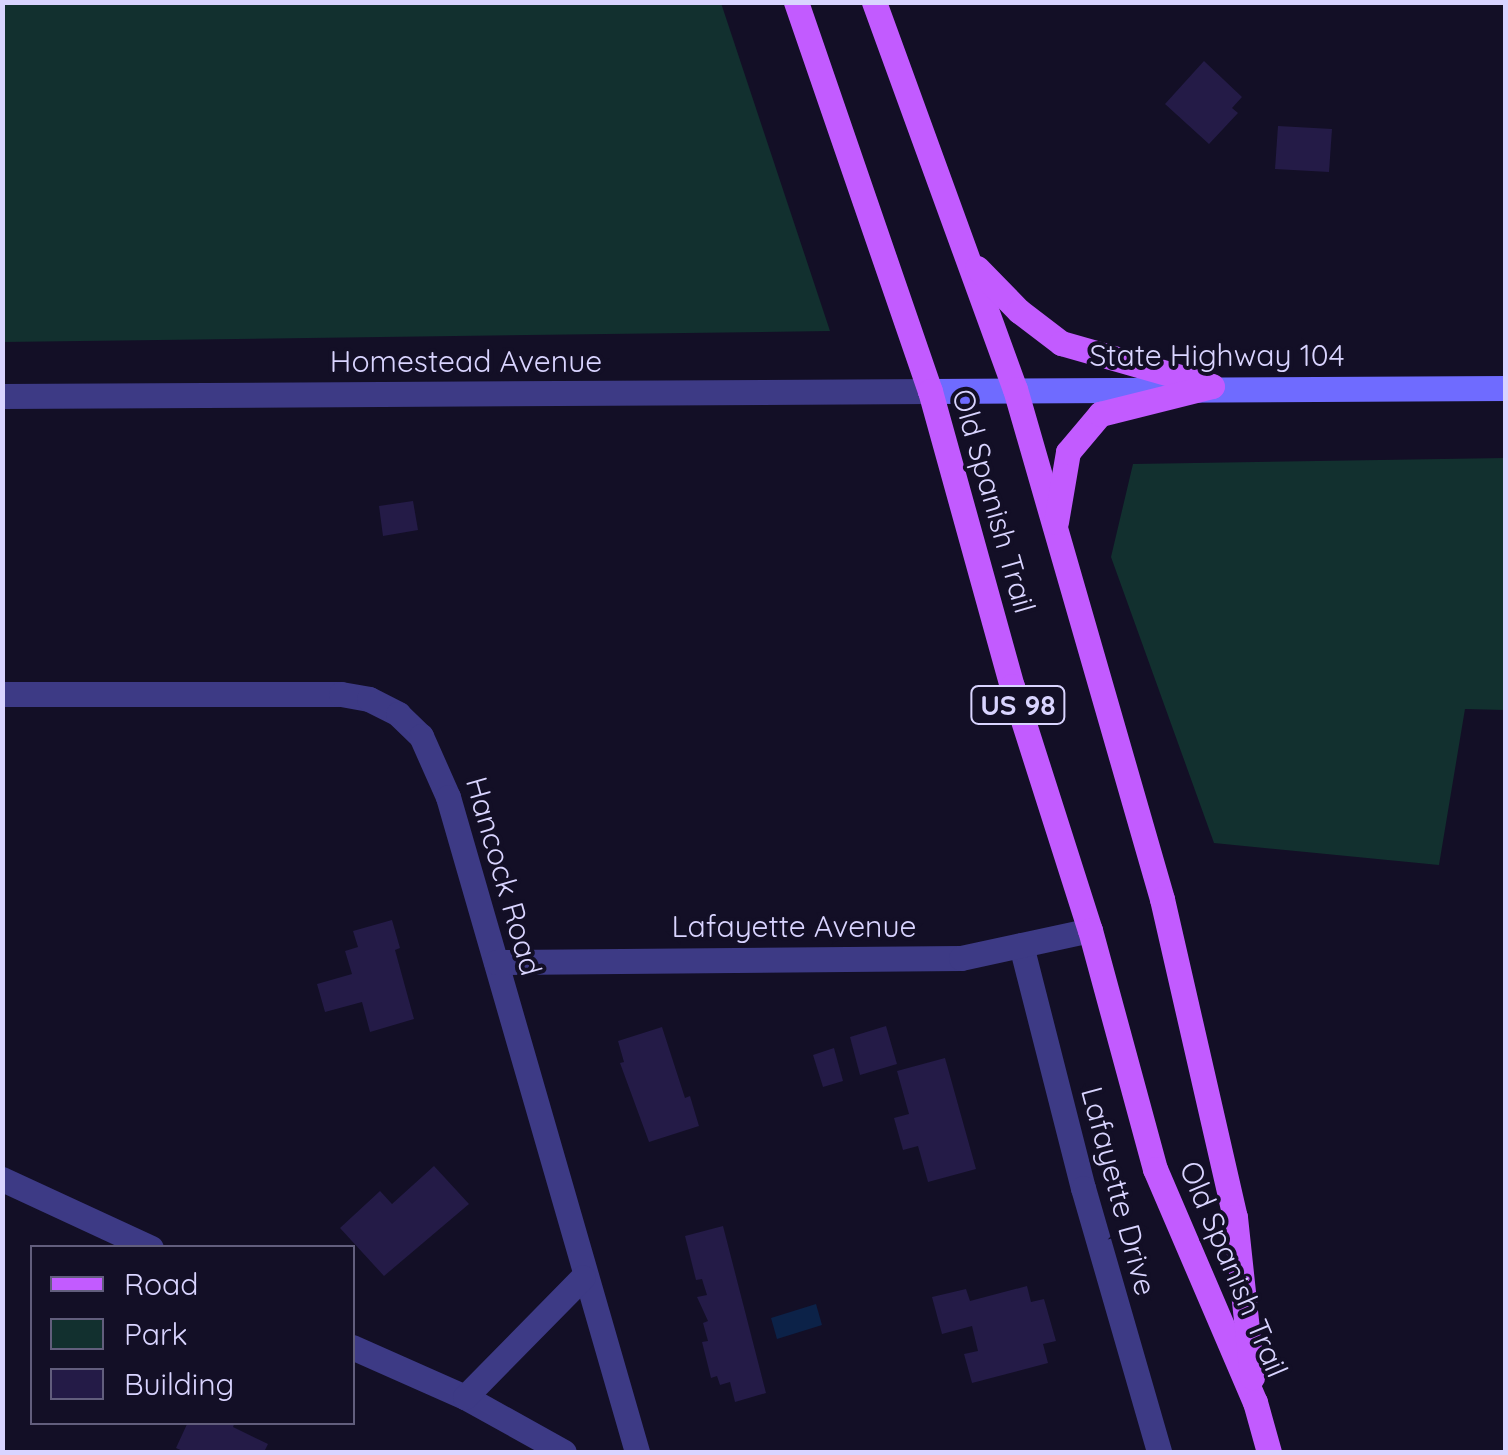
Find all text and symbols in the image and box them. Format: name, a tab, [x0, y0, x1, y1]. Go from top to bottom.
street label: State Highway 104	[1090, 337, 1344, 373]
street label: Homestead Avenue	[330, 343, 602, 379]
street label: Old Spanish Trail	[945, 385, 1043, 617]
road number: US 98	[968, 682, 1068, 728]
street label: Hancock Road	[458, 773, 550, 979]
street label: Lafayette Avenue	[672, 908, 916, 944]
street label: Lafayette Drive	[1074, 1083, 1164, 1299]
street label: Old Spanish Trail	[1172, 1156, 1296, 1382]
legend	[30, 1245, 355, 1425]
text: Road	[124, 1265, 198, 1303]
text: Park	[124, 1315, 188, 1353]
text: Building	[124, 1365, 234, 1403]

